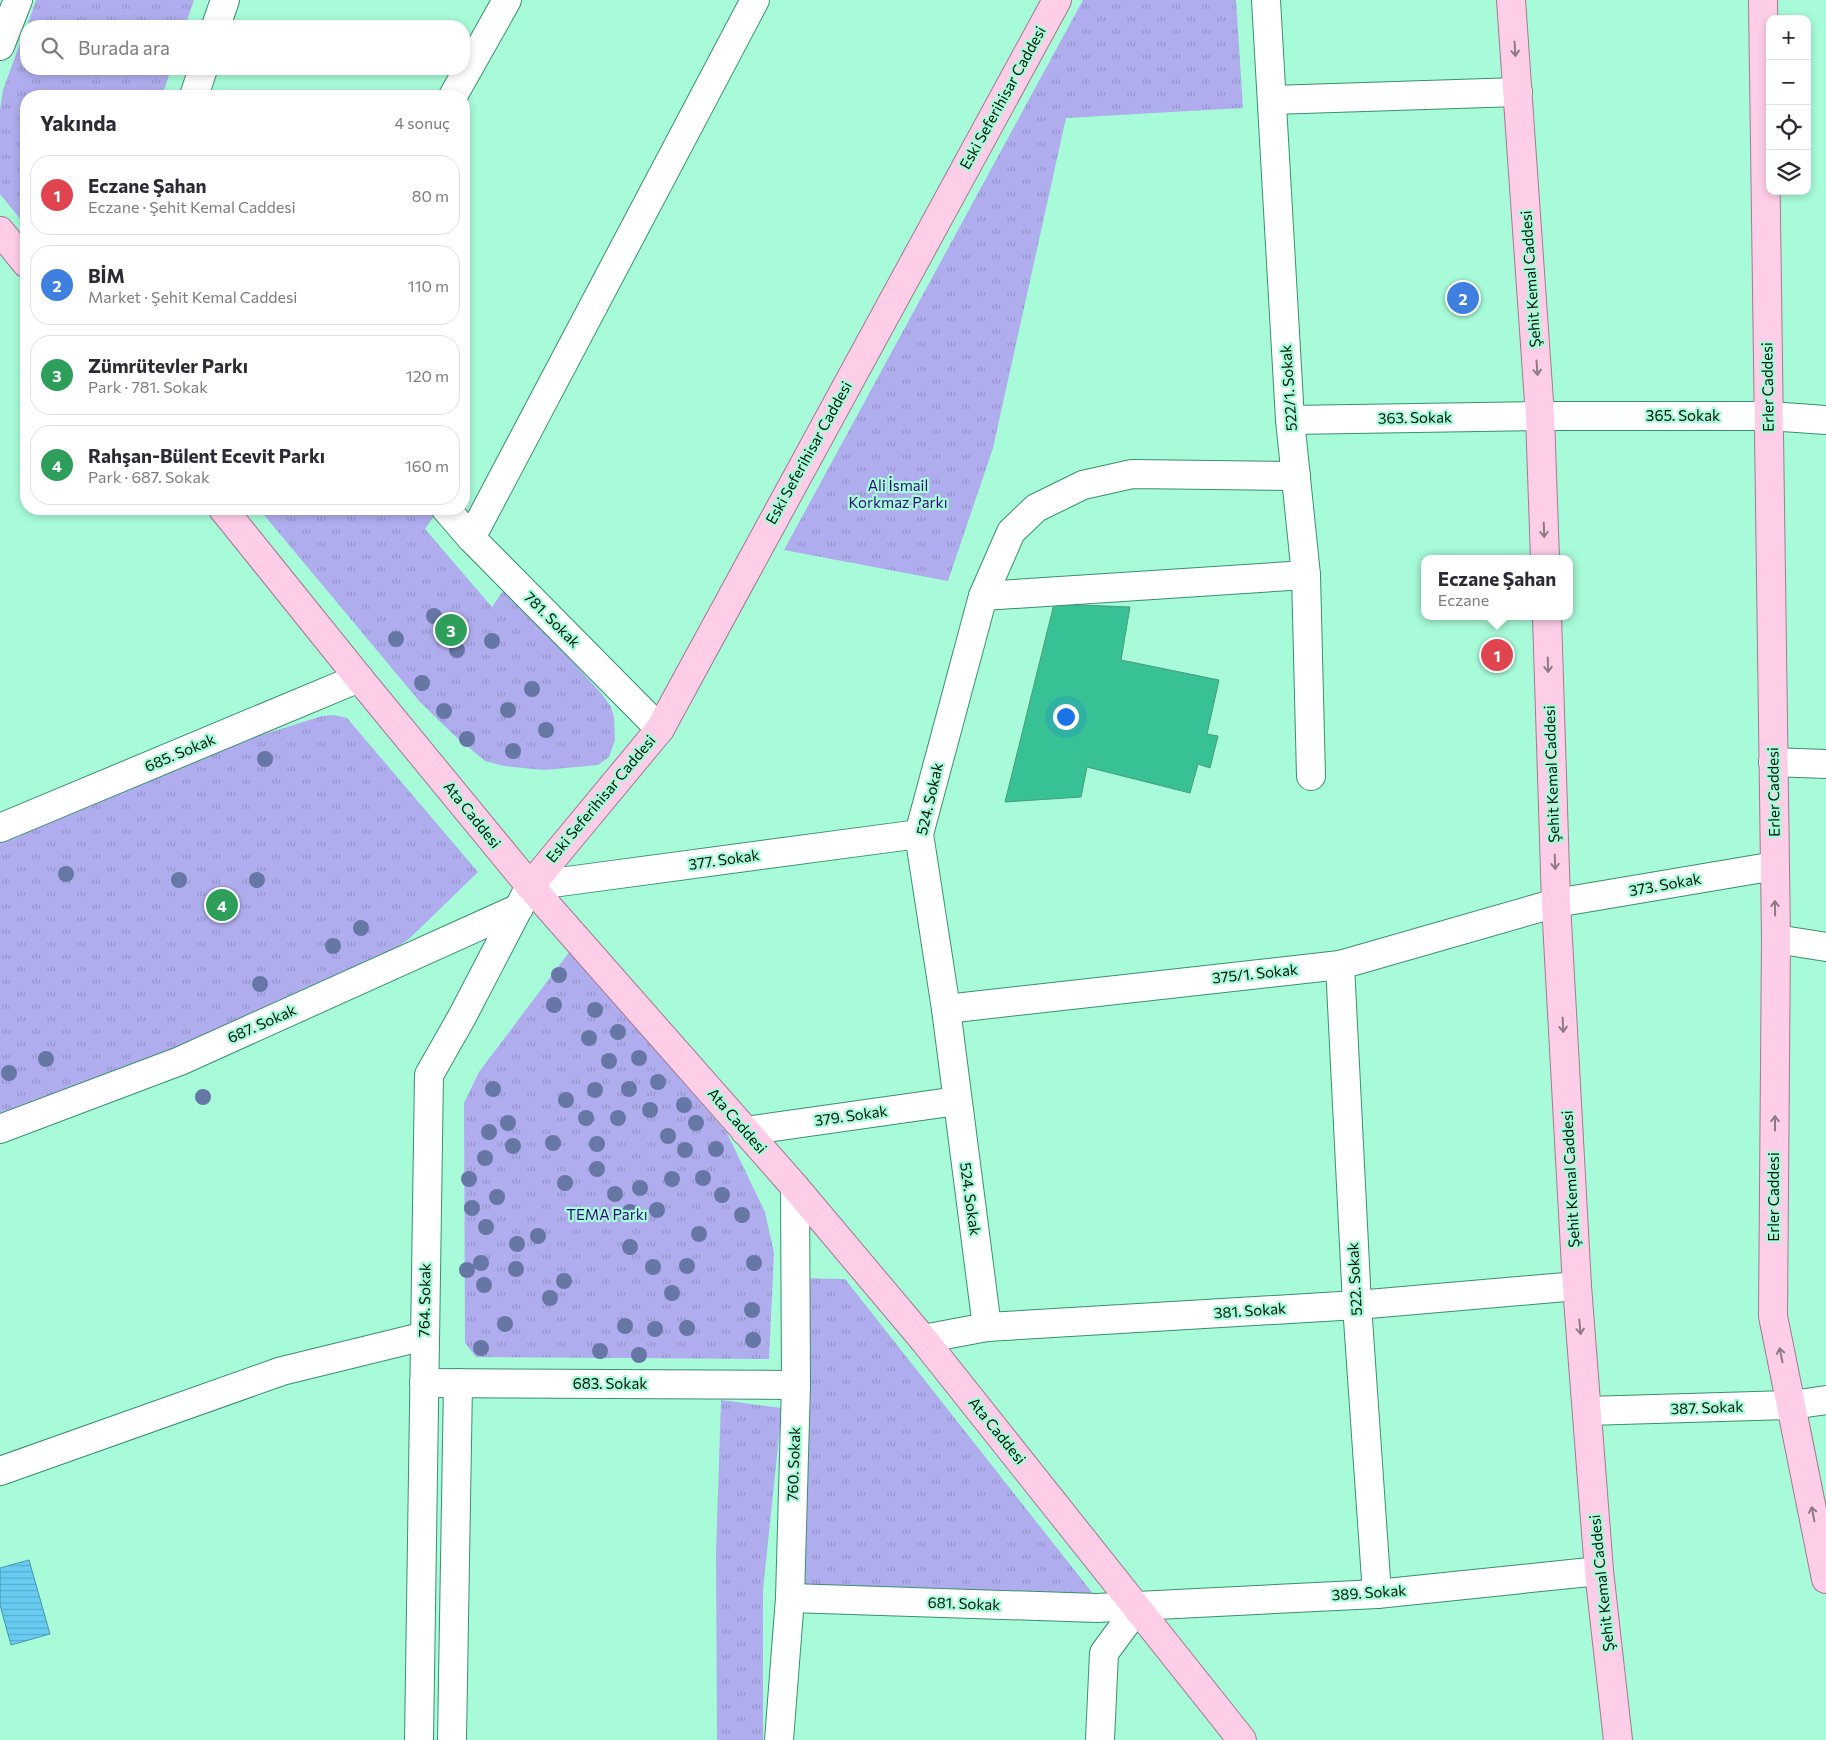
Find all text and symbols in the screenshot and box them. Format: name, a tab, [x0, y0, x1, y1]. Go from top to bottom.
map controls	[1766, 15, 1811, 195]
button: +	[1766, 15, 1811, 60]
search box	[20, 20, 470, 75]
street label: Eski Seferihisar Caddesi	[955, 23, 1049, 172]
icon: search	[38, 34, 66, 62]
text: Burada ara	[78, 36, 170, 59]
one-way arrow	[1510, 40, 1519, 56]
button: −	[1766, 60, 1811, 105]
button: locate	[1766, 105, 1811, 150]
text: Yakında	[40, 110, 117, 135]
text: 4 sonuç	[394, 113, 450, 132]
button: layers	[1766, 150, 1811, 195]
text: Eczane Şahan	[88, 174, 206, 197]
text: 1	[53, 186, 61, 205]
text: 80 m	[412, 186, 449, 205]
text: Eczane · Şehit Kemal Caddesi	[88, 197, 296, 216]
street label: Şehit Kemal Caddesi	[1516, 210, 1544, 348]
text: BİM	[88, 264, 125, 287]
text: 2	[52, 276, 62, 295]
text: 110 m	[408, 276, 449, 295]
pin: 2	[1447, 279, 1479, 317]
text: Market · Şehit Kemal Caddesi	[88, 287, 297, 306]
street label: Erler Caddesi	[1757, 342, 1777, 432]
street label: 522/1. Sokak	[1276, 344, 1300, 432]
text: Zümrütevler Parkı	[88, 354, 248, 377]
one-way arrow	[1532, 360, 1541, 376]
text: 3	[52, 366, 62, 385]
text: 120 m	[406, 366, 449, 385]
text: Park · 781. Sokak	[88, 377, 208, 396]
street label: Eski Seferihisar Caddesi	[761, 378, 855, 527]
street label: 365. Sokak	[1646, 406, 1720, 424]
street label: 363. Sokak	[1378, 407, 1452, 427]
text: Rahşan-Bülent Ecevit Parkı	[88, 444, 325, 467]
text: 4	[52, 456, 62, 475]
text: 160 m	[405, 456, 449, 475]
text: Park · 687. Sokak	[88, 467, 210, 486]
park label: Ali İsmail Korkmaz Parkı	[848, 476, 948, 511]
one-way arrow	[1539, 522, 1549, 538]
popup	[1421, 555, 1573, 620]
text: Eczane Şahan	[1438, 567, 1556, 590]
street label: 781. Sokak	[521, 588, 584, 651]
text: Eczane	[1438, 590, 1489, 609]
pin: 3	[435, 611, 467, 649]
pin: 1	[1481, 636, 1513, 674]
one-way arrow	[1543, 656, 1553, 673]
your location	[1053, 704, 1079, 730]
street label: Şehit Kemal Caddesi	[1540, 705, 1562, 843]
street label: 685. Sokak	[142, 729, 218, 775]
street label: Eski Seferihisar Caddesi	[542, 731, 659, 866]
street label: Erler Caddesi	[1763, 747, 1783, 837]
street label: 524. Sokak	[912, 761, 946, 837]
street label: Ata Caddesi	[440, 777, 505, 851]
street label: 377. Sokak	[687, 845, 761, 873]
one-way arrow	[1550, 854, 1559, 870]
street label: 373. Sokak	[1627, 869, 1702, 899]
pin: 4	[206, 886, 238, 924]
one-way arrow	[1770, 900, 1780, 916]
street label: 375/1. Sokak	[1211, 960, 1299, 986]
street label: 687. Sokak	[224, 1000, 299, 1046]
one-way arrow	[1558, 1016, 1567, 1032]
street label: Ata Caddesi	[705, 1084, 771, 1157]
street label: 379. Sokak	[813, 1101, 889, 1129]
street label: Şehit Kemal Caddesi	[1557, 1110, 1583, 1248]
one-way arrow	[1770, 1115, 1780, 1132]
street label: Erler Caddesi	[1764, 1152, 1782, 1242]
street label: 524. Sokak	[957, 1161, 985, 1237]
park label: TEMA Parkı	[566, 1205, 648, 1223]
street label: 522. Sokak	[1343, 1242, 1365, 1316]
street label: 764. Sokak	[414, 1263, 434, 1337]
street label: 381. Sokak	[1213, 1299, 1287, 1322]
one-way arrow	[1576, 1318, 1585, 1334]
one-way arrow	[1776, 1347, 1786, 1363]
street label: 683. Sokak	[573, 1374, 647, 1392]
street label: Ata Caddesi	[965, 1393, 1030, 1467]
street label: 387. Sokak	[1670, 1397, 1744, 1417]
street label: 760. Sokak	[783, 1426, 803, 1502]
one-way arrow	[1808, 1506, 1818, 1522]
street label: Şehit Kemal Caddesi	[1585, 1514, 1617, 1652]
street label: 389. Sokak	[1331, 1580, 1407, 1604]
street label: 681. Sokak	[927, 1593, 1001, 1613]

